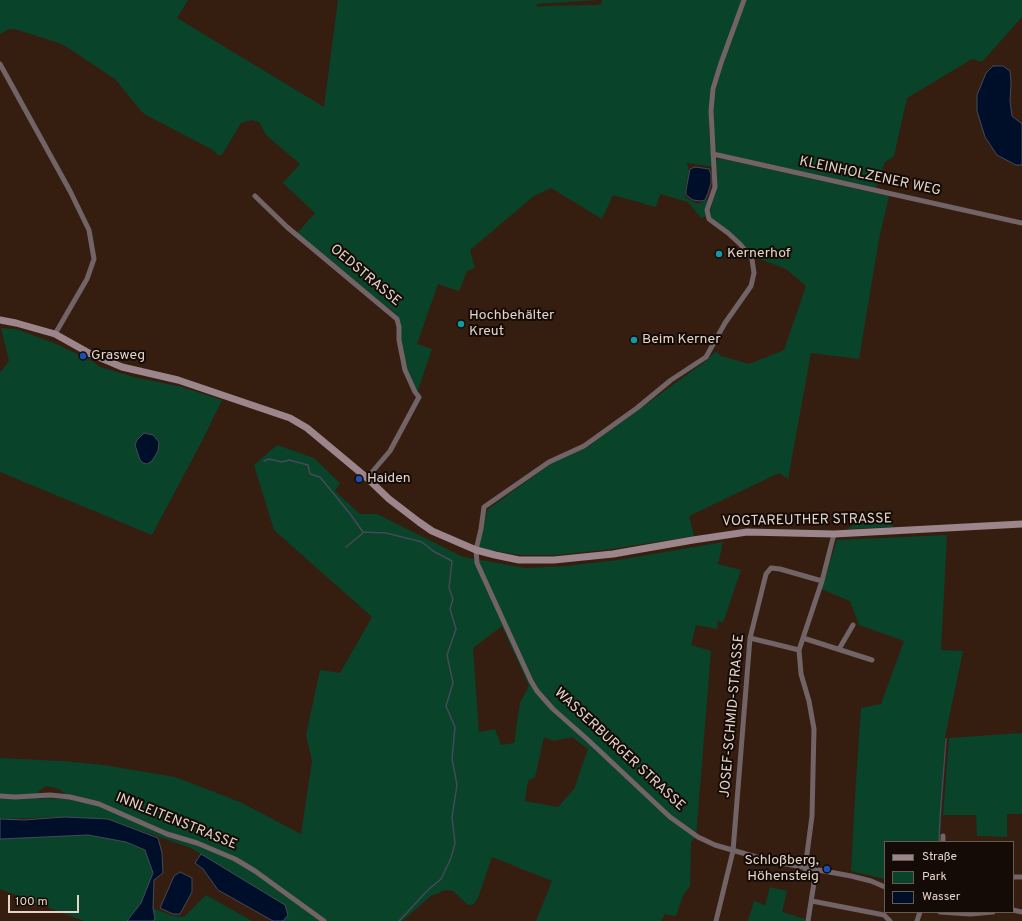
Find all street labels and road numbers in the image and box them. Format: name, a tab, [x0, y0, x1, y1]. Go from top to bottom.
street label: KLEINHOLZENER WEG	[798, 154, 942, 200]
street label: OEDSTRASSE	[326, 241, 404, 311]
street label: VOGTAREUTHER STRASSE	[722, 511, 892, 531]
street label: JOSEF-SCHMID-STRASSE	[717, 633, 749, 799]
street label: WASSERBURGER STRASSE	[550, 685, 688, 815]
street label: INNLEITENSTRASSE	[113, 790, 239, 854]

